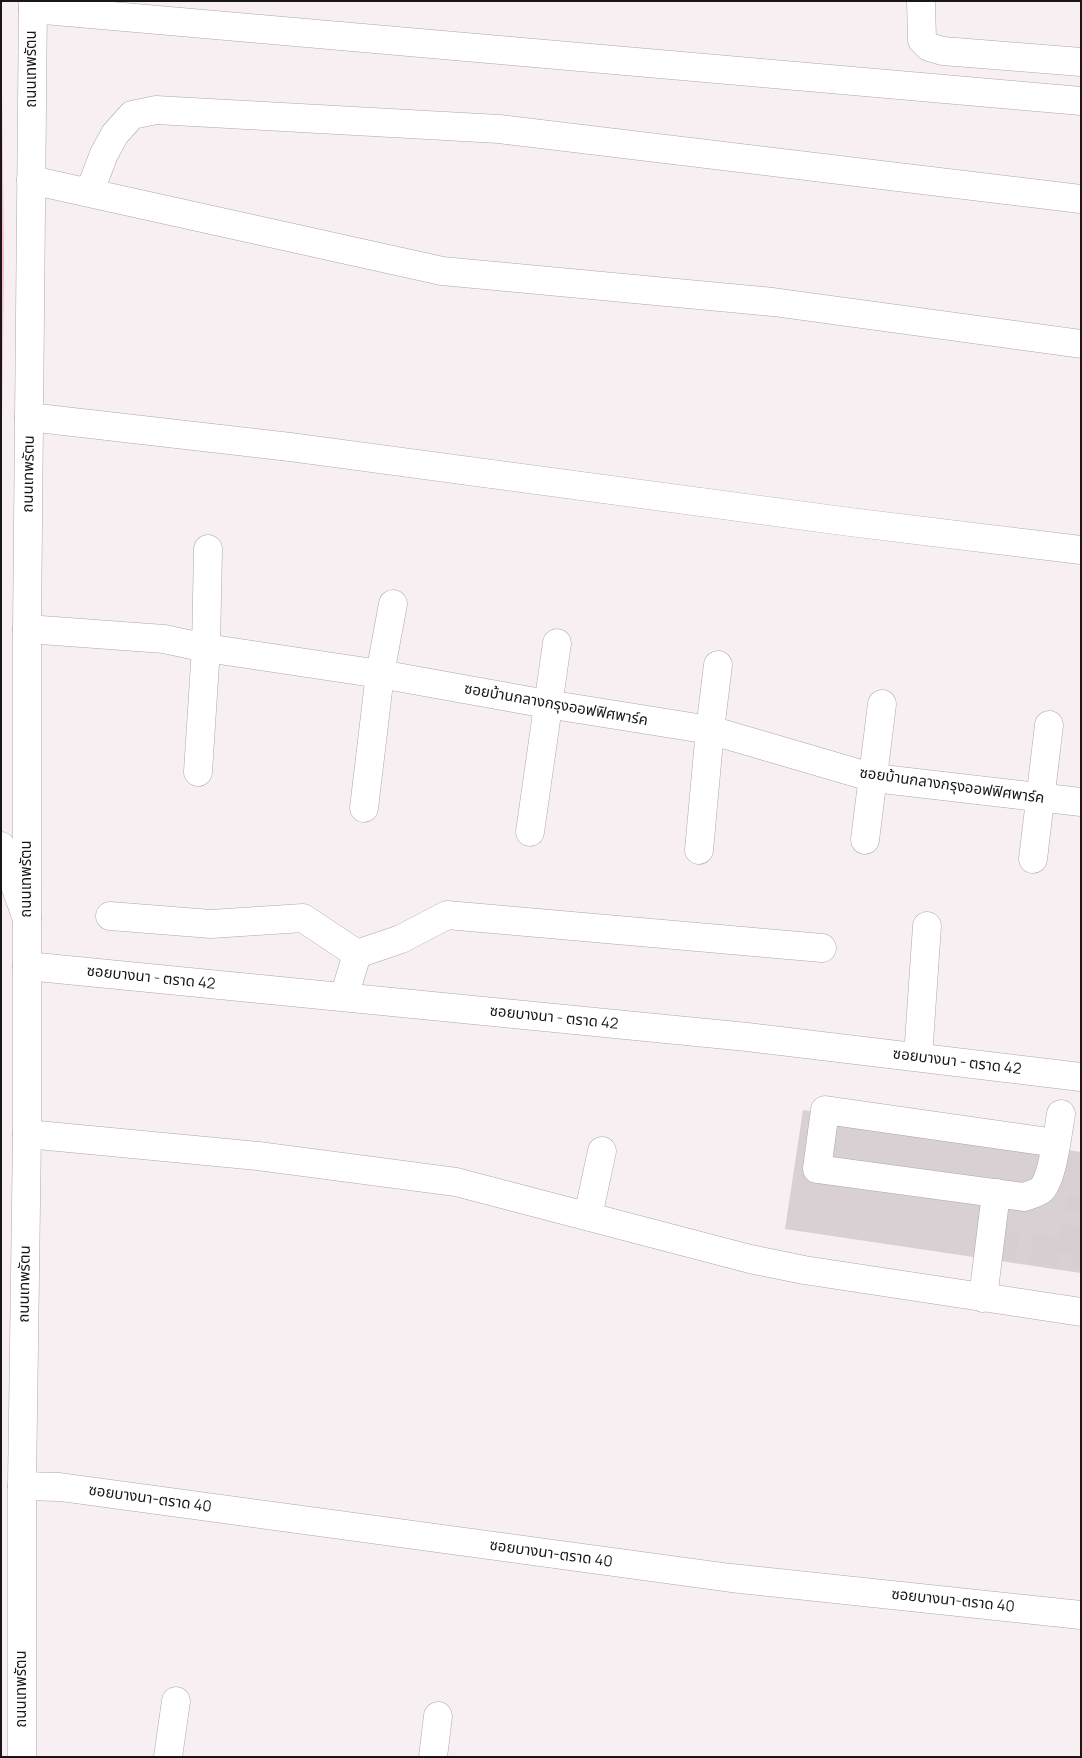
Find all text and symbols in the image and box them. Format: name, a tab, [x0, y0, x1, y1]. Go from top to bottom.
street label: ถนนเทพรัตน	[23, 30, 41, 108]
street label: ถนนเทพรัตน	[19, 435, 39, 513]
street label: ซอยบ้านกลางกรุงออฟฟิศพาร์ค	[463, 680, 649, 730]
street label: ซอยบ้านกลางกรุงออฟฟิศพาร์ค	[858, 764, 1046, 808]
street label: ถนนเทพรัตน	[18, 840, 36, 918]
street label: ซอยบางนา - ตราด 42	[86, 962, 216, 994]
street label: ซอยบางนา - ตราด 42	[489, 1002, 619, 1034]
street label: ซอยบางนา - ตราด 42	[892, 1045, 1022, 1079]
street label: ถนนเทพรัตน	[15, 1245, 35, 1323]
street label: ซอยบางนา-ตราด 40	[87, 1481, 213, 1517]
street label: ซอยบางนา-ตราด 40	[488, 1536, 614, 1572]
street label: ซอยบางนา-ตราด 40	[890, 1586, 1016, 1616]
street label: ถนนเทพรัตน	[13, 1650, 31, 1728]

